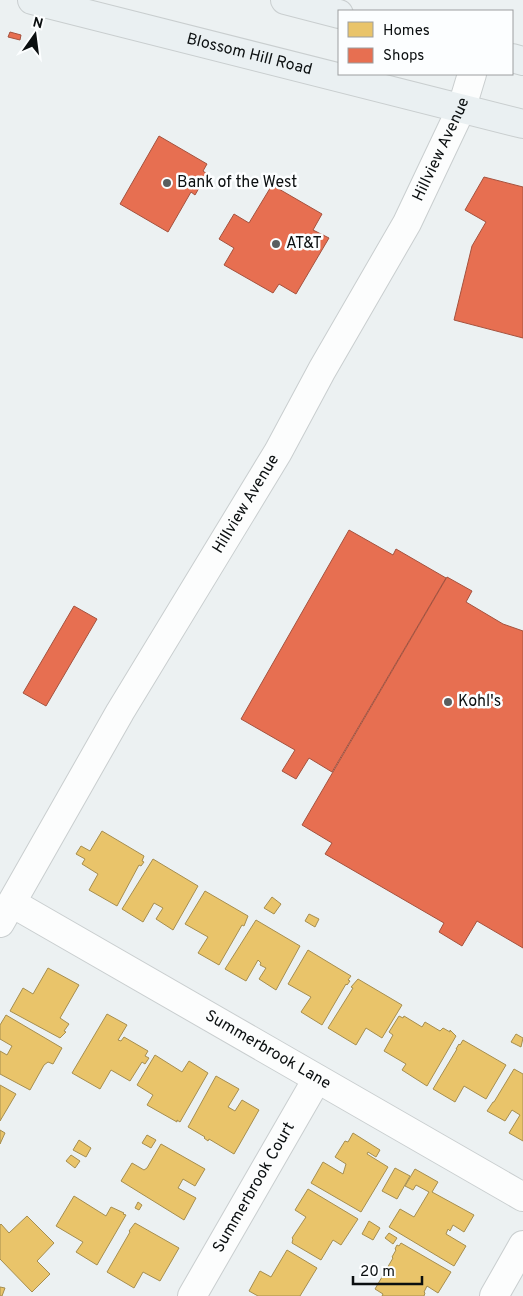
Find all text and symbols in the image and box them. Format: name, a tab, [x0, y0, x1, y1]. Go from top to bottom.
north arrow	[10, 10, 60, 60]
legend	[338, 10, 513, 75]
text: N	[31, 14, 45, 33]
text: Homes	[383, 22, 430, 41]
street label: Blossom Hill Road	[184, 29, 314, 80]
text: Shops	[383, 47, 424, 66]
street label: Hillview Avenue	[409, 95, 474, 205]
place label: Bank of the West	[177, 173, 297, 193]
marker: Bank of the West	[161, 177, 173, 189]
place label: AT&T	[286, 234, 322, 254]
marker: AT&T	[270, 238, 282, 250]
street label: Hillview Avenue	[209, 451, 284, 557]
place label: Kohl's	[458, 692, 501, 712]
marker: Kohl's	[442, 696, 454, 708]
street label: Summerbrook Lane	[201, 1006, 334, 1094]
street label: Summerbrook Court	[209, 1119, 300, 1257]
scale bar	[353, 1254, 422, 1286]
text: 20 m	[360, 1263, 395, 1282]

